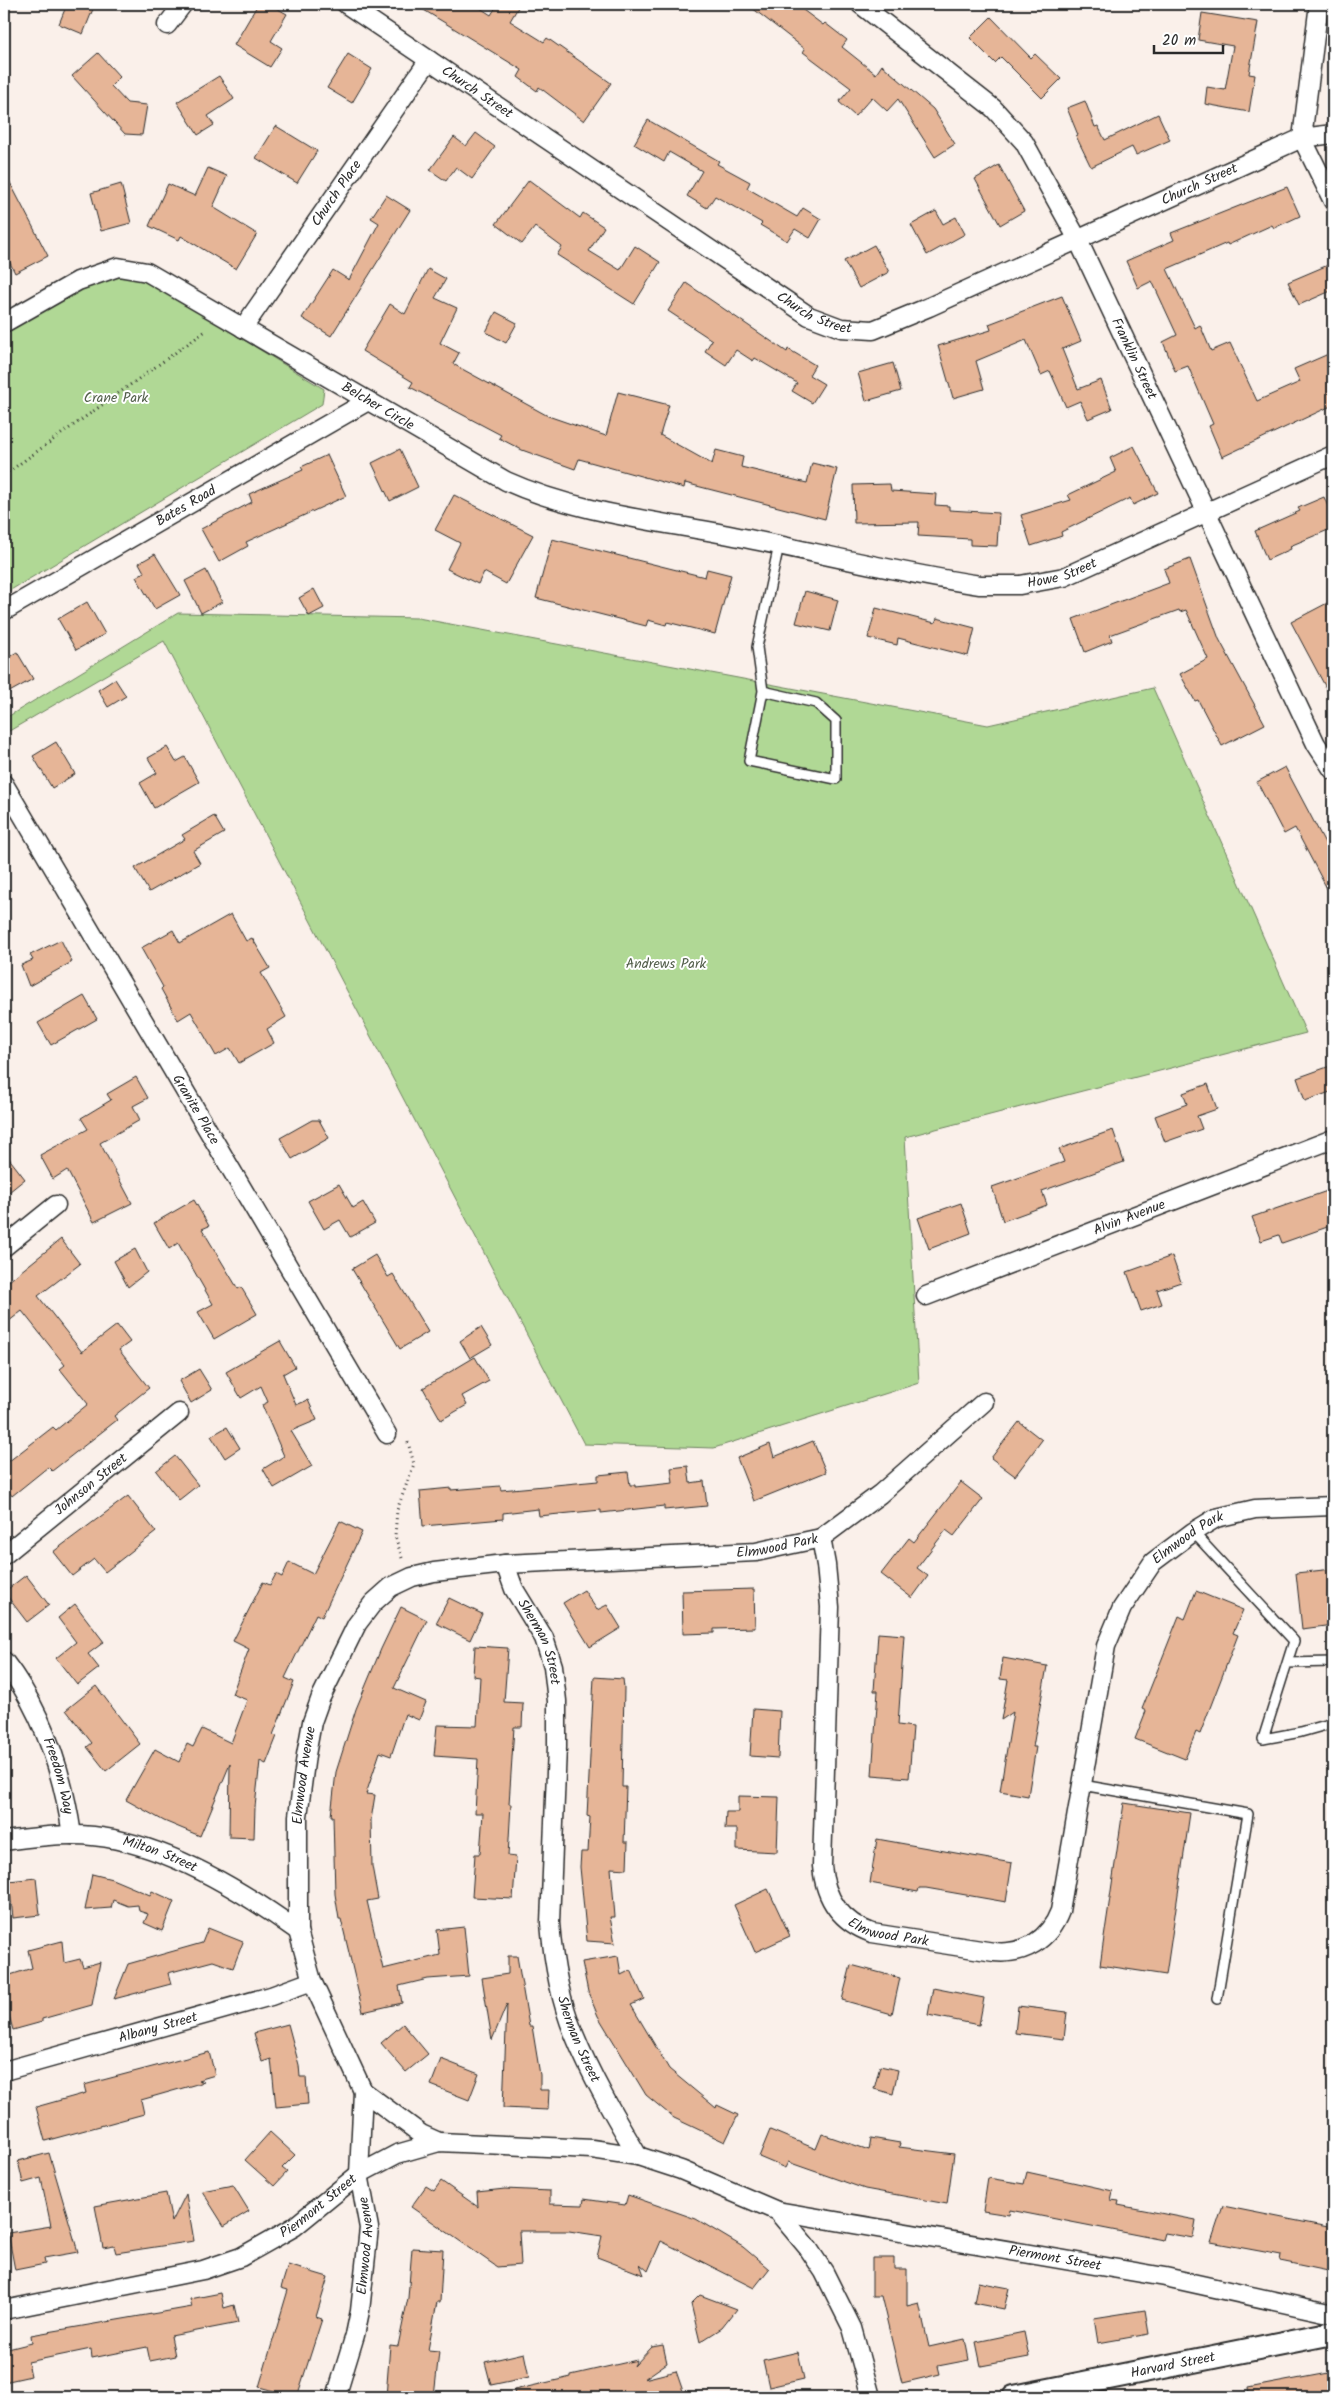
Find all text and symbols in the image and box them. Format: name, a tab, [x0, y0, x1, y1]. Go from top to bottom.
scale bar	[1154, 22, 1223, 54]
text: 20 m	[1162, 29, 1196, 53]
street label: Church Street	[437, 60, 518, 125]
street label: Church Place	[306, 155, 368, 231]
street label: Church Street	[1157, 157, 1242, 211]
street label: Church Street	[772, 286, 853, 340]
street label: Franklin Street	[1105, 314, 1163, 404]
street label: Belcher Circle	[337, 376, 419, 437]
park label: Crane Park	[84, 387, 149, 409]
street label: Bates Road	[151, 479, 221, 532]
street label: Howe Street	[1025, 552, 1101, 595]
park label: Andrews Park	[626, 953, 707, 975]
street label: Granite Place	[167, 1070, 226, 1150]
street label: Alvin Avenue	[1090, 1193, 1169, 1241]
street label: Johnson Street	[50, 1448, 133, 1521]
street label: Elmwood Park	[1147, 1506, 1226, 1570]
street label: Elmwood Park	[736, 1528, 821, 1564]
street label: Sherman Street	[512, 1595, 566, 1686]
street label: Elmwood Avenue	[287, 1724, 322, 1824]
street label: Freedom Way	[37, 1734, 79, 1816]
street label: Milton Street	[120, 1830, 202, 1879]
street label: Elmwood Park	[843, 1912, 931, 1953]
street label: Sherman Street	[551, 1993, 606, 2087]
street label: Albany Street	[116, 2006, 201, 2049]
street label: Piermont Street	[276, 2168, 362, 2244]
street label: Elmwood Avenue	[351, 2194, 380, 2296]
street label: Piermont Street	[1007, 2240, 1103, 2277]
street label: Harvard Street	[1129, 2346, 1218, 2384]

